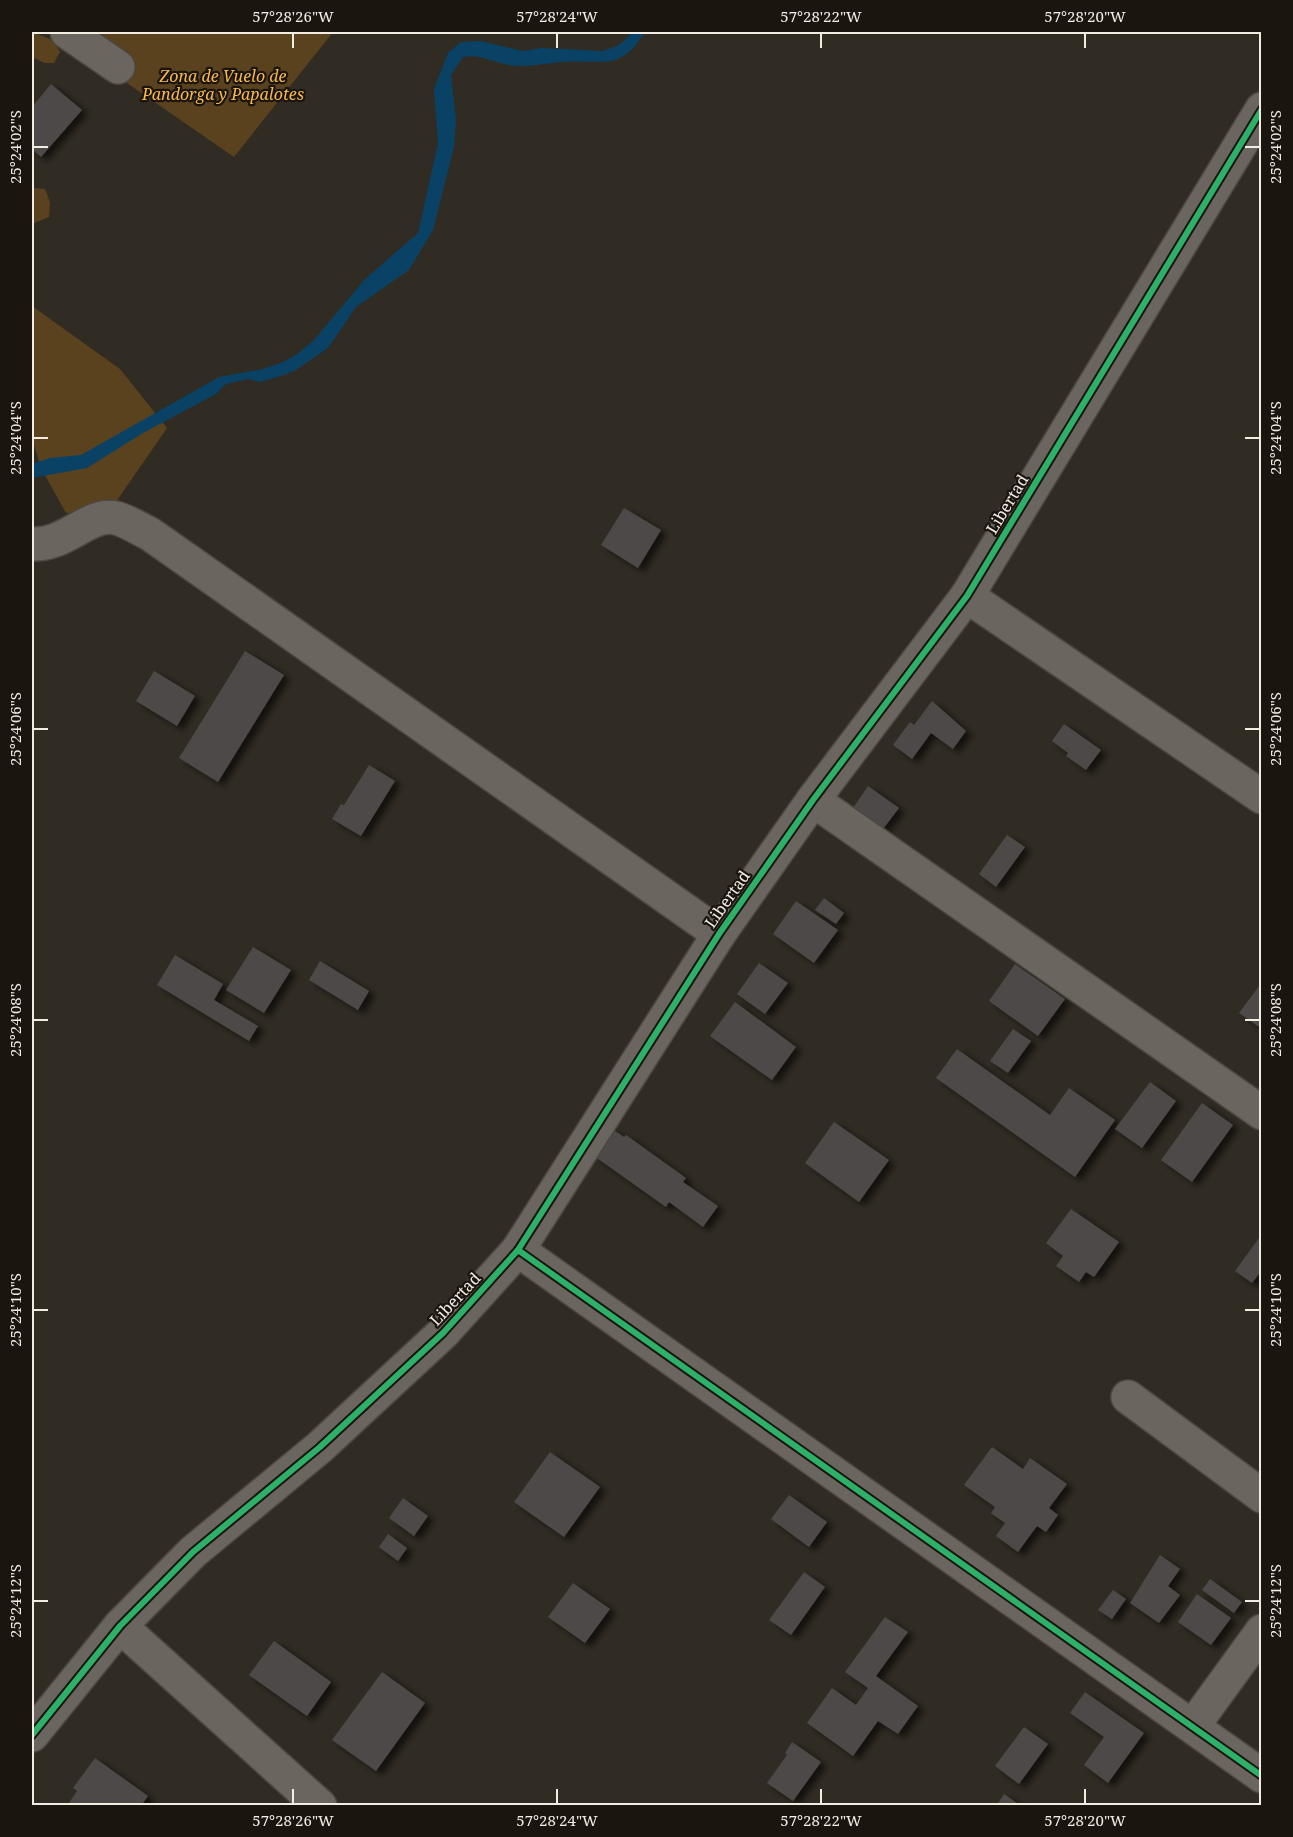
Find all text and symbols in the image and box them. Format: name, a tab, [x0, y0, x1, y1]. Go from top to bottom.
text: 57°28'26"W	[252, 6, 334, 26]
text: 57°28'24"W	[516, 6, 598, 26]
text: 57°28'22"W	[780, 6, 862, 26]
text: 57°28'20"W	[1044, 6, 1126, 26]
park label: Zona de Vuelo de Pandorga y Papalotes	[141, 65, 304, 105]
text: 25°24'02"S	[5, 110, 25, 184]
text: 25°24'02"S	[1265, 110, 1285, 184]
text: 25°24'04"S	[5, 401, 25, 475]
text: 25°24'04"S	[1265, 401, 1285, 475]
street label: Libertad	[981, 470, 1033, 538]
text: 25°24'06"S	[5, 692, 25, 766]
text: 25°24'06"S	[1265, 692, 1285, 766]
street label: Libertad	[699, 866, 755, 932]
text: 25°24'08"S	[5, 983, 25, 1057]
text: 25°24'08"S	[1265, 983, 1285, 1057]
street label: Libertad	[425, 1267, 485, 1330]
text: 25°24'10"S	[5, 1273, 25, 1347]
text: 25°24'10"S	[1265, 1273, 1285, 1347]
text: 25°24'12"S	[5, 1564, 25, 1638]
text: 25°24'12"S	[1265, 1564, 1285, 1638]
text: 57°28'26"W	[252, 1810, 334, 1830]
text: 57°28'24"W	[516, 1810, 598, 1830]
text: 57°28'22"W	[780, 1810, 862, 1830]
text: 57°28'20"W	[1044, 1810, 1126, 1830]

